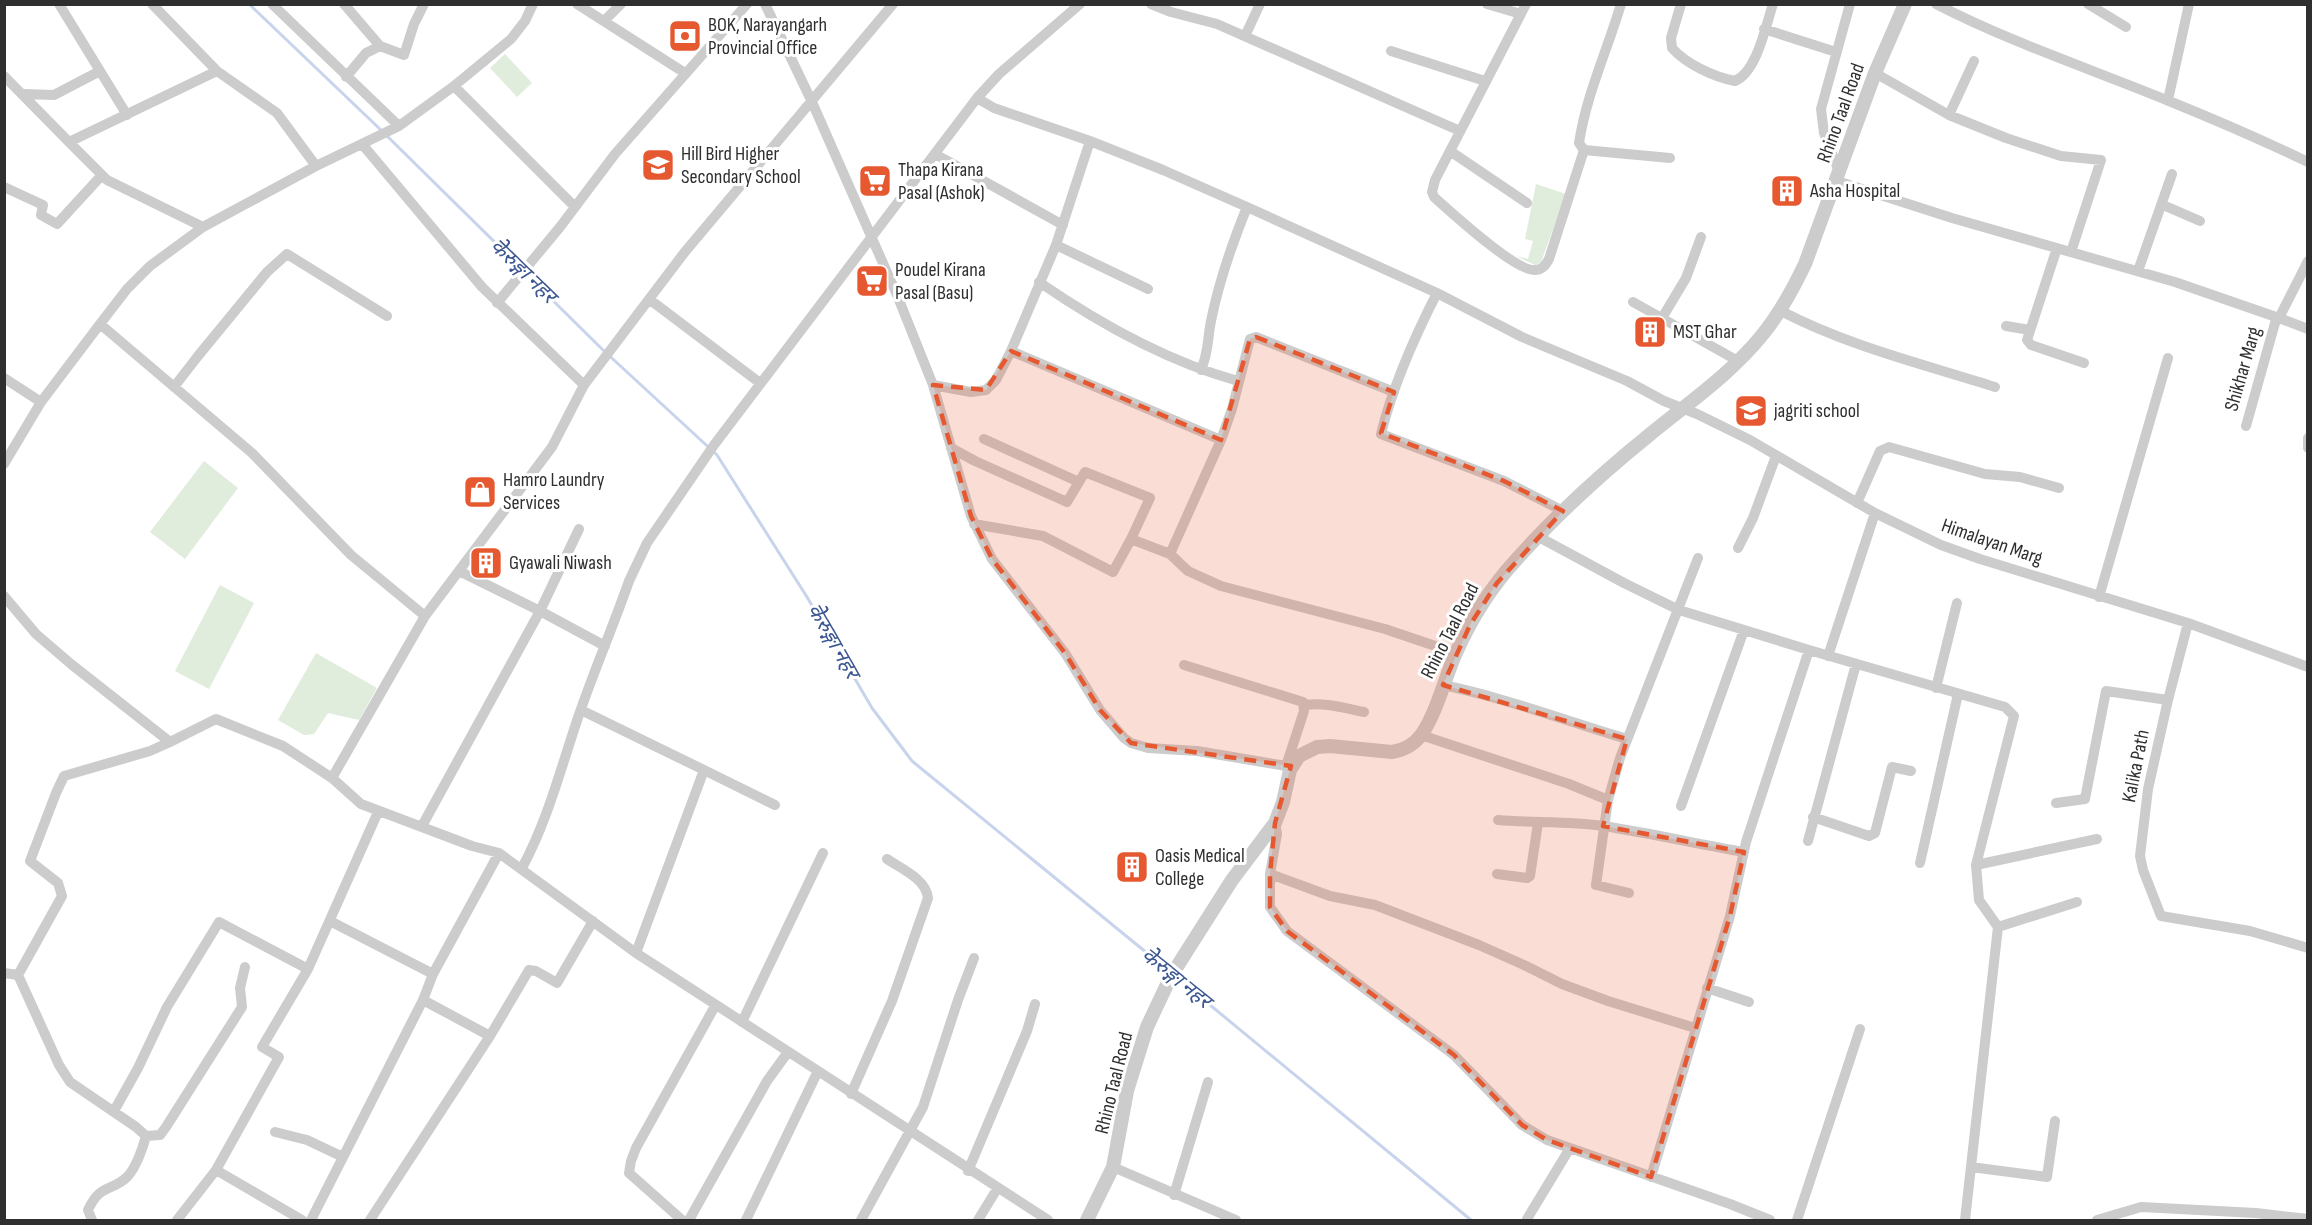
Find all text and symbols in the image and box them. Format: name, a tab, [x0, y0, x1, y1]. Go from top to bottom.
place label: BOK, Narayangarh Provincial Office	[708, 13, 827, 60]
bank icon: BOK, Narayangarh Provincial Office	[667, 18, 703, 54]
street label: Rhino Taal Road	[1812, 60, 1870, 166]
place label: Hill Bird Higher Secondary School	[681, 142, 801, 189]
school or university icon: Hill Bird Higher Secondary School	[640, 147, 676, 183]
place label: Thapa Kirana Pasal (Ashok)	[898, 158, 985, 205]
supermarket icon: Thapa Kirana Pasal (Ashok)	[857, 163, 893, 199]
building icon: Asha Hospital	[1769, 173, 1805, 209]
place label: Asha Hospital	[1809, 179, 1900, 203]
water label: केेरुङ्गा नहर	[485, 233, 564, 312]
place label: Poudel Kirana Pasal (Basu)	[895, 258, 986, 305]
supermarket icon: Poudel Kirana Pasal (Basu)	[854, 263, 890, 299]
building icon: MST Ghar	[1632, 314, 1668, 350]
place label: MST Ghar	[1673, 320, 1737, 344]
street label: Shikhar Marg	[2220, 324, 2266, 414]
school or university icon: jagriti school	[1733, 393, 1769, 429]
place label: jagriti school	[1773, 399, 1860, 423]
place label: Hamro Laundry Services	[503, 468, 605, 515]
shop icon: Hamro Laundry Services	[462, 474, 498, 510]
street label: Himalayan Marg	[1938, 514, 2046, 570]
building icon: Gyawali Niwash	[468, 545, 504, 581]
place label: Gyawali Niwash	[509, 551, 612, 575]
street label: Rhino Taal Road	[1416, 579, 1484, 683]
water label: केेरुङ्गा नहर	[802, 599, 867, 687]
street label: Kalika Path	[2117, 728, 2155, 804]
place label: Oasis Medical College	[1155, 844, 1245, 891]
building icon: Oasis Medical College	[1114, 849, 1150, 885]
water label: केेरुङ्गा नहर	[1136, 942, 1219, 1016]
street label: Rhino Taal Road	[1090, 1030, 1138, 1136]

